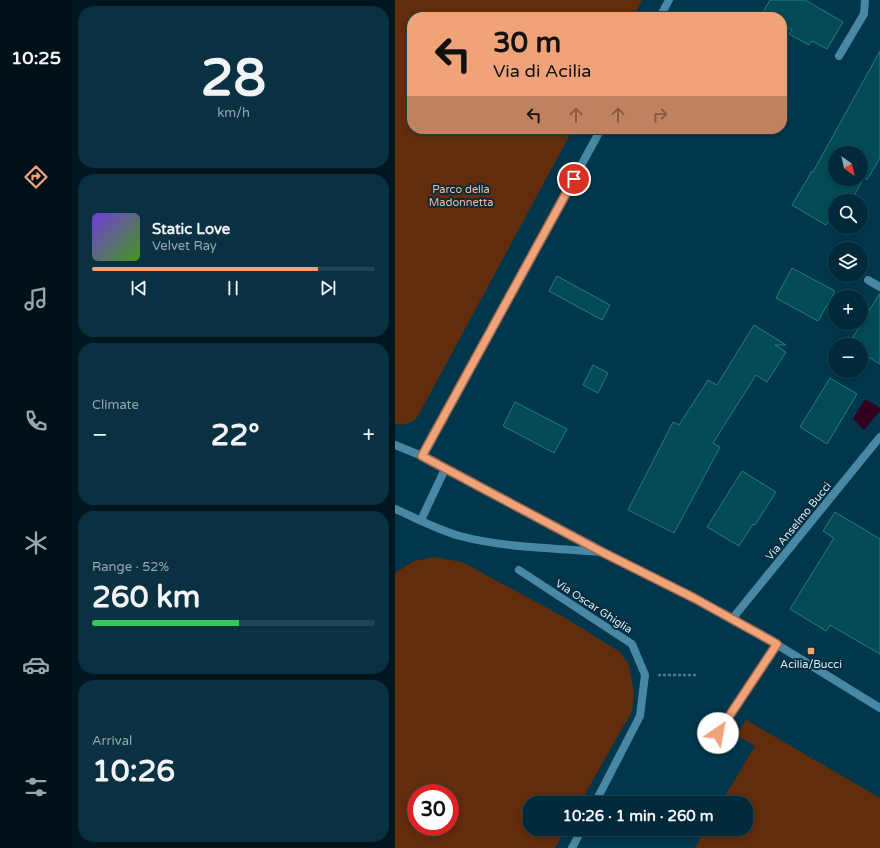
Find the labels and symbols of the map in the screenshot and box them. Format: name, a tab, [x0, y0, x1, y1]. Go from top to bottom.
north arrow	[828, 146, 868, 186]
pin	[557, 162, 591, 196]
park label: Parco della Madonnetta	[429, 183, 493, 209]
street label: Via Anselmo Bucci	[763, 480, 834, 563]
street label: Via Oscar Ghiglia	[553, 577, 635, 636]
marker: Acilia/Bucci	[806, 646, 816, 656]
place label: Acilia/Bucci	[780, 658, 842, 671]
position arrow	[697, 712, 739, 754]
speed limit sign: 30	[407, 784, 459, 836]

